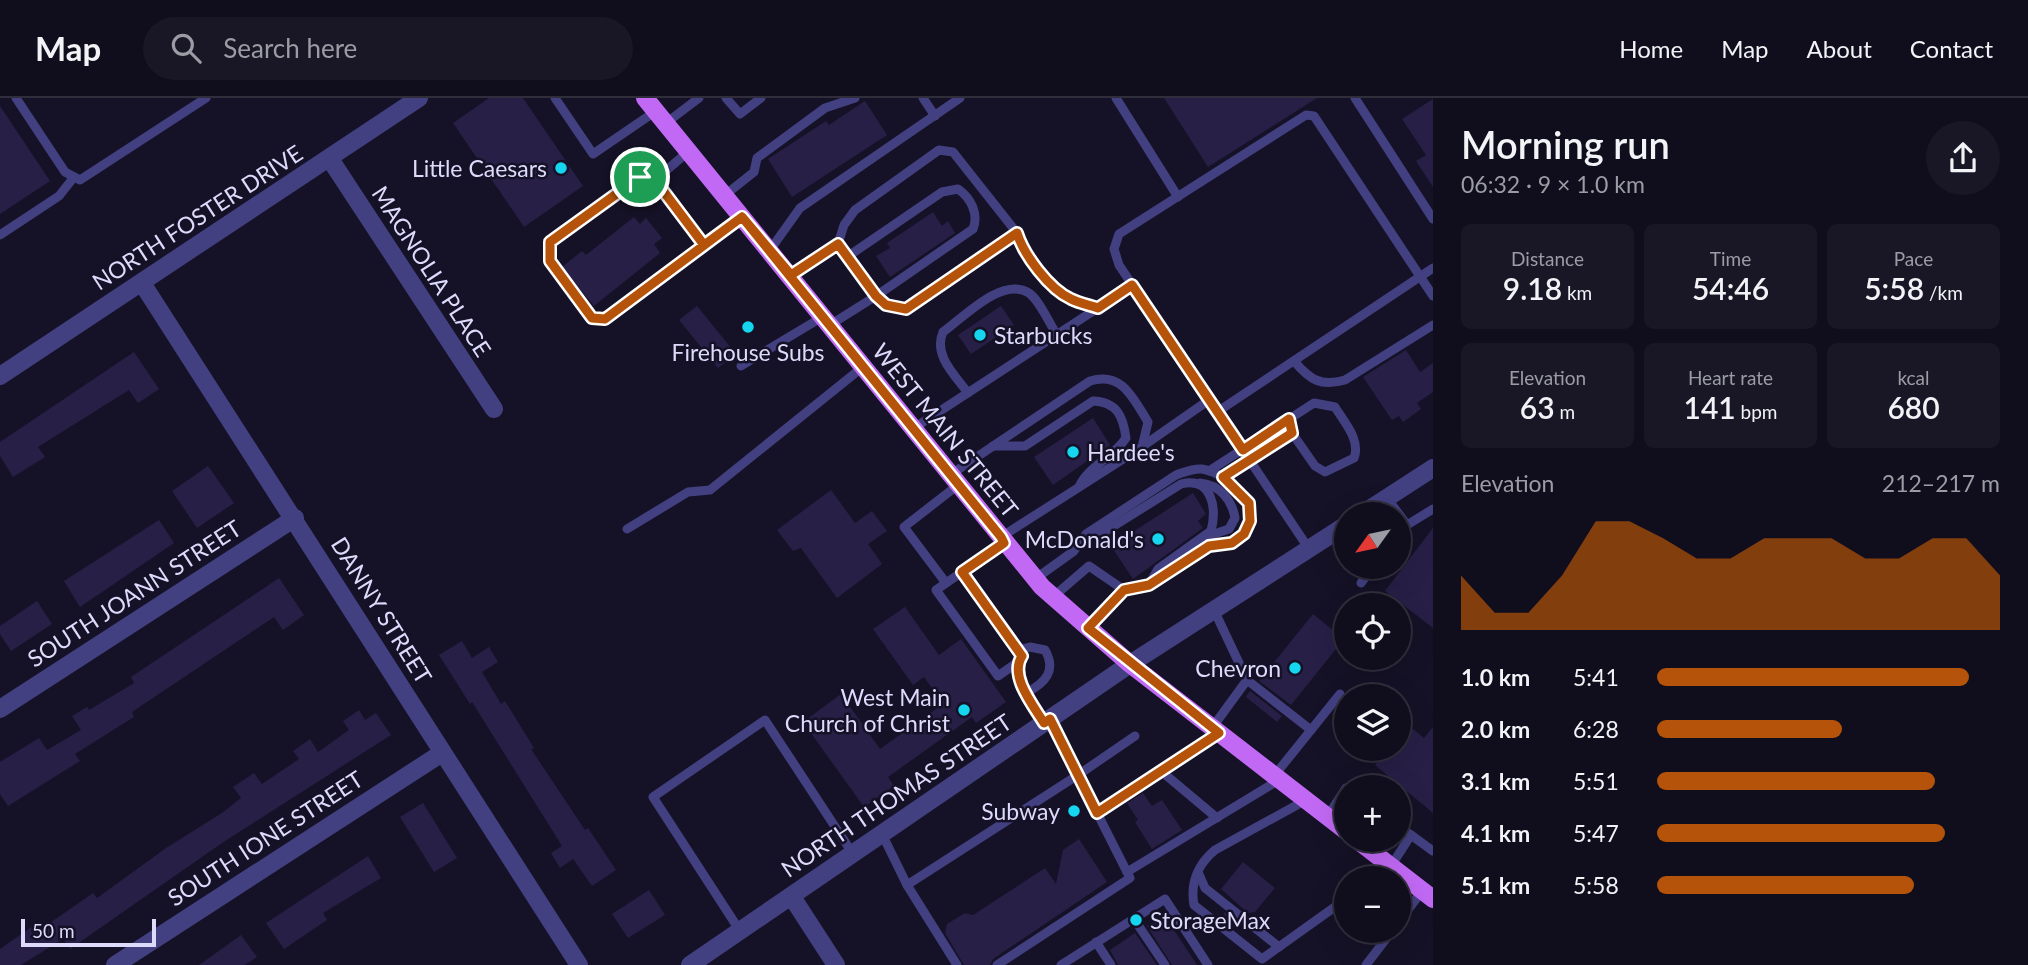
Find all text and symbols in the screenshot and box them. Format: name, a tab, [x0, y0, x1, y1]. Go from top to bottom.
search box	[143, 17, 633, 80]
text: Map	[35, 28, 101, 68]
icon: search	[167, 29, 205, 67]
text: Search here	[223, 32, 357, 64]
text: Home	[1619, 34, 1683, 63]
text: Map	[1721, 34, 1769, 63]
text: About	[1807, 34, 1872, 63]
text: Contact	[1910, 34, 1993, 63]
text: Morning run	[1461, 121, 1670, 167]
button: share	[1926, 121, 2000, 195]
street label: NORTH FOSTER DRIVE	[87, 139, 307, 295]
pin	[610, 147, 670, 207]
place label: Little Caesars	[412, 154, 547, 182]
icon: arrive	[621, 158, 659, 196]
marker: Little Caesars	[553, 160, 569, 176]
text: 06:32 · 9 × 1.0 km	[1461, 170, 1645, 198]
street label: MAGNOLIA PLACE	[366, 180, 498, 362]
text: Distance	[1511, 247, 1584, 270]
text: Time	[1710, 247, 1751, 270]
text: Pace	[1894, 247, 1933, 270]
text: 9.18	[1503, 270, 1562, 306]
text: 54:46	[1692, 270, 1769, 306]
text: 5:58	[1864, 270, 1924, 306]
text: km	[1562, 281, 1592, 304]
text: /km	[1924, 281, 1963, 304]
marker: Firehouse Subs	[740, 319, 756, 335]
place label: Starbucks	[994, 321, 1092, 349]
marker: Starbucks	[972, 327, 988, 343]
street label: WEST MAIN STREET	[867, 337, 1025, 523]
place label: Firehouse Subs	[671, 338, 825, 366]
text: Elevation	[1509, 366, 1586, 389]
text: Heart rate	[1688, 366, 1773, 389]
text: kcal	[1897, 366, 1930, 389]
text: 63	[1520, 389, 1555, 425]
text: 141	[1684, 389, 1736, 425]
text: 680	[1887, 389, 1940, 425]
text: m	[1555, 400, 1575, 423]
text: bpm	[1736, 400, 1777, 423]
place label: Hardee's	[1087, 438, 1175, 466]
marker: Hardee's	[1065, 444, 1081, 460]
text: Elevation	[1461, 469, 1554, 497]
text: 212–217 m	[1882, 469, 2000, 497]
north arrow	[1334, 502, 1410, 579]
map controls	[1334, 502, 1411, 943]
street label: SOUTH JOANN STREET	[22, 513, 246, 673]
place label: McDonald's	[1025, 525, 1144, 553]
street label: DANNY STREET	[326, 531, 439, 689]
marker: McDonald's	[1150, 531, 1166, 547]
button: locate	[1334, 593, 1411, 670]
place label: Chevron	[1195, 654, 1281, 682]
marker: Chevron	[1287, 660, 1303, 676]
text: 1.0 km	[1461, 663, 1530, 691]
text: 5:41	[1573, 663, 1619, 691]
place label: West Main Church of Christ	[785, 683, 951, 737]
button: layers	[1334, 684, 1411, 761]
marker: West Main Church of Christ	[956, 702, 972, 718]
street label: NORTH THOMAS STREET	[776, 707, 1017, 883]
text: 2.0 km	[1461, 715, 1530, 743]
text: 6:28	[1573, 715, 1619, 743]
street label: SOUTH IONE STREET	[162, 764, 368, 912]
text: 3.1 km	[1461, 767, 1530, 795]
text: 5:51	[1573, 767, 1619, 795]
button: +	[1334, 775, 1411, 852]
place label: Subway	[981, 797, 1060, 825]
marker: Subway	[1066, 803, 1082, 819]
text: 4.1 km	[1461, 819, 1530, 847]
text: 5:47	[1573, 819, 1619, 847]
button: −	[1334, 866, 1411, 943]
text: 5.1 km	[1461, 871, 1530, 899]
text: 5:58	[1573, 871, 1619, 899]
place label: StorageMax	[1150, 906, 1271, 934]
marker: StorageMax	[1128, 912, 1144, 928]
scale bar	[21, 916, 156, 948]
text: 50 m	[32, 919, 75, 942]

